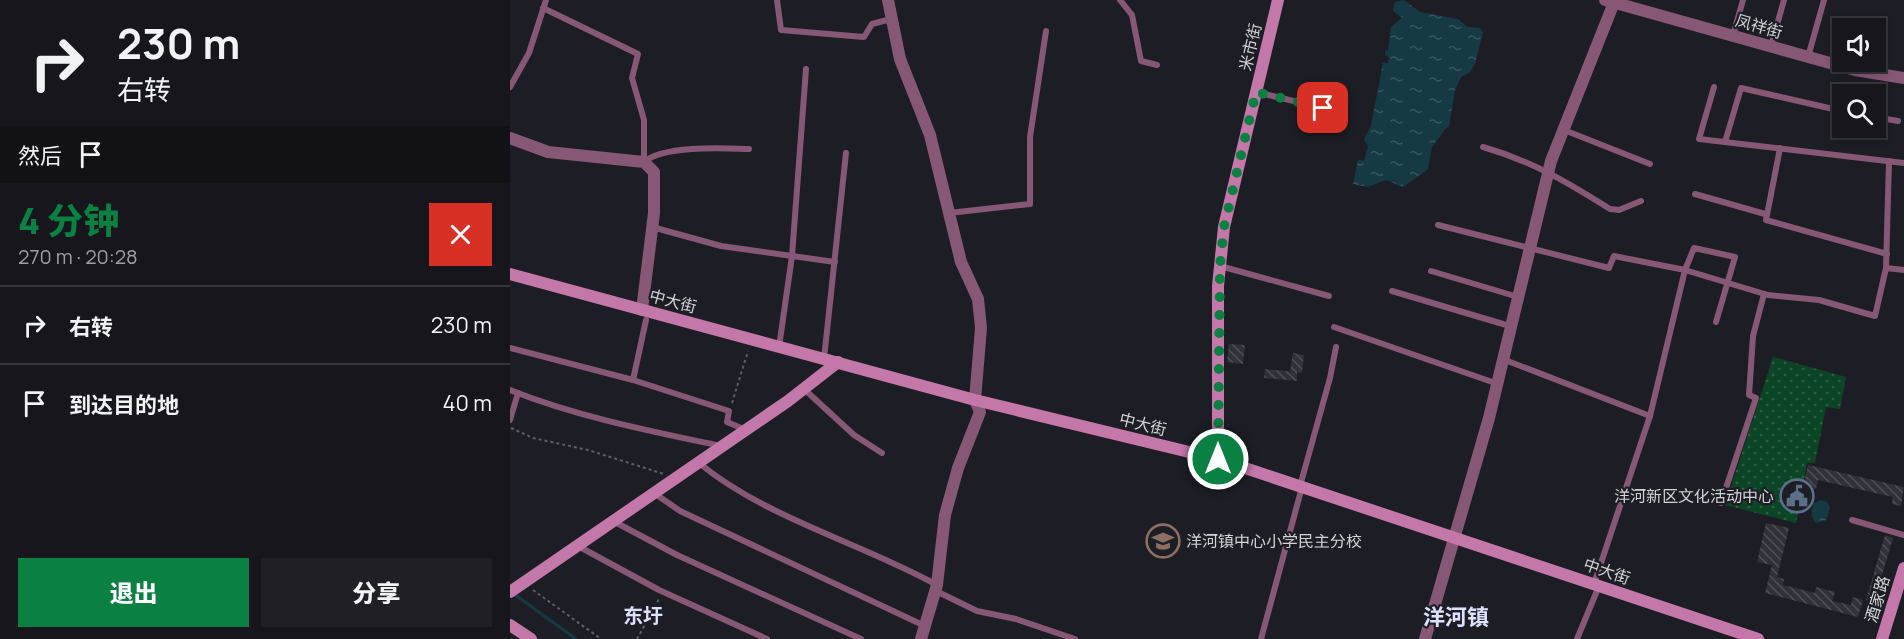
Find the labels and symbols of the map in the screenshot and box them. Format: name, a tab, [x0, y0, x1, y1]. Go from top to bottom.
street label: 凤祥街	[1733, 9, 1785, 43]
street label: 米市街	[1234, 21, 1266, 73]
pin	[1297, 82, 1348, 133]
street label: 中大街	[647, 284, 699, 318]
street label: 中大街	[1117, 408, 1169, 440]
position arrow	[1186, 427, 1250, 491]
public building icon: 洋河新区文化活动中心	[1779, 478, 1815, 514]
place label: 洋河新区文化活动中心	[1614, 485, 1774, 507]
school or university icon: 洋河镇中心小学民主分校	[1145, 523, 1181, 559]
place label: 洋河镇中心小学民主分校	[1186, 530, 1362, 552]
street label: 中大街	[1581, 553, 1633, 589]
street label: 酒家路	[1859, 573, 1895, 625]
district label: 东圩	[623, 602, 663, 629]
district label: 洋河镇	[1423, 602, 1489, 632]

